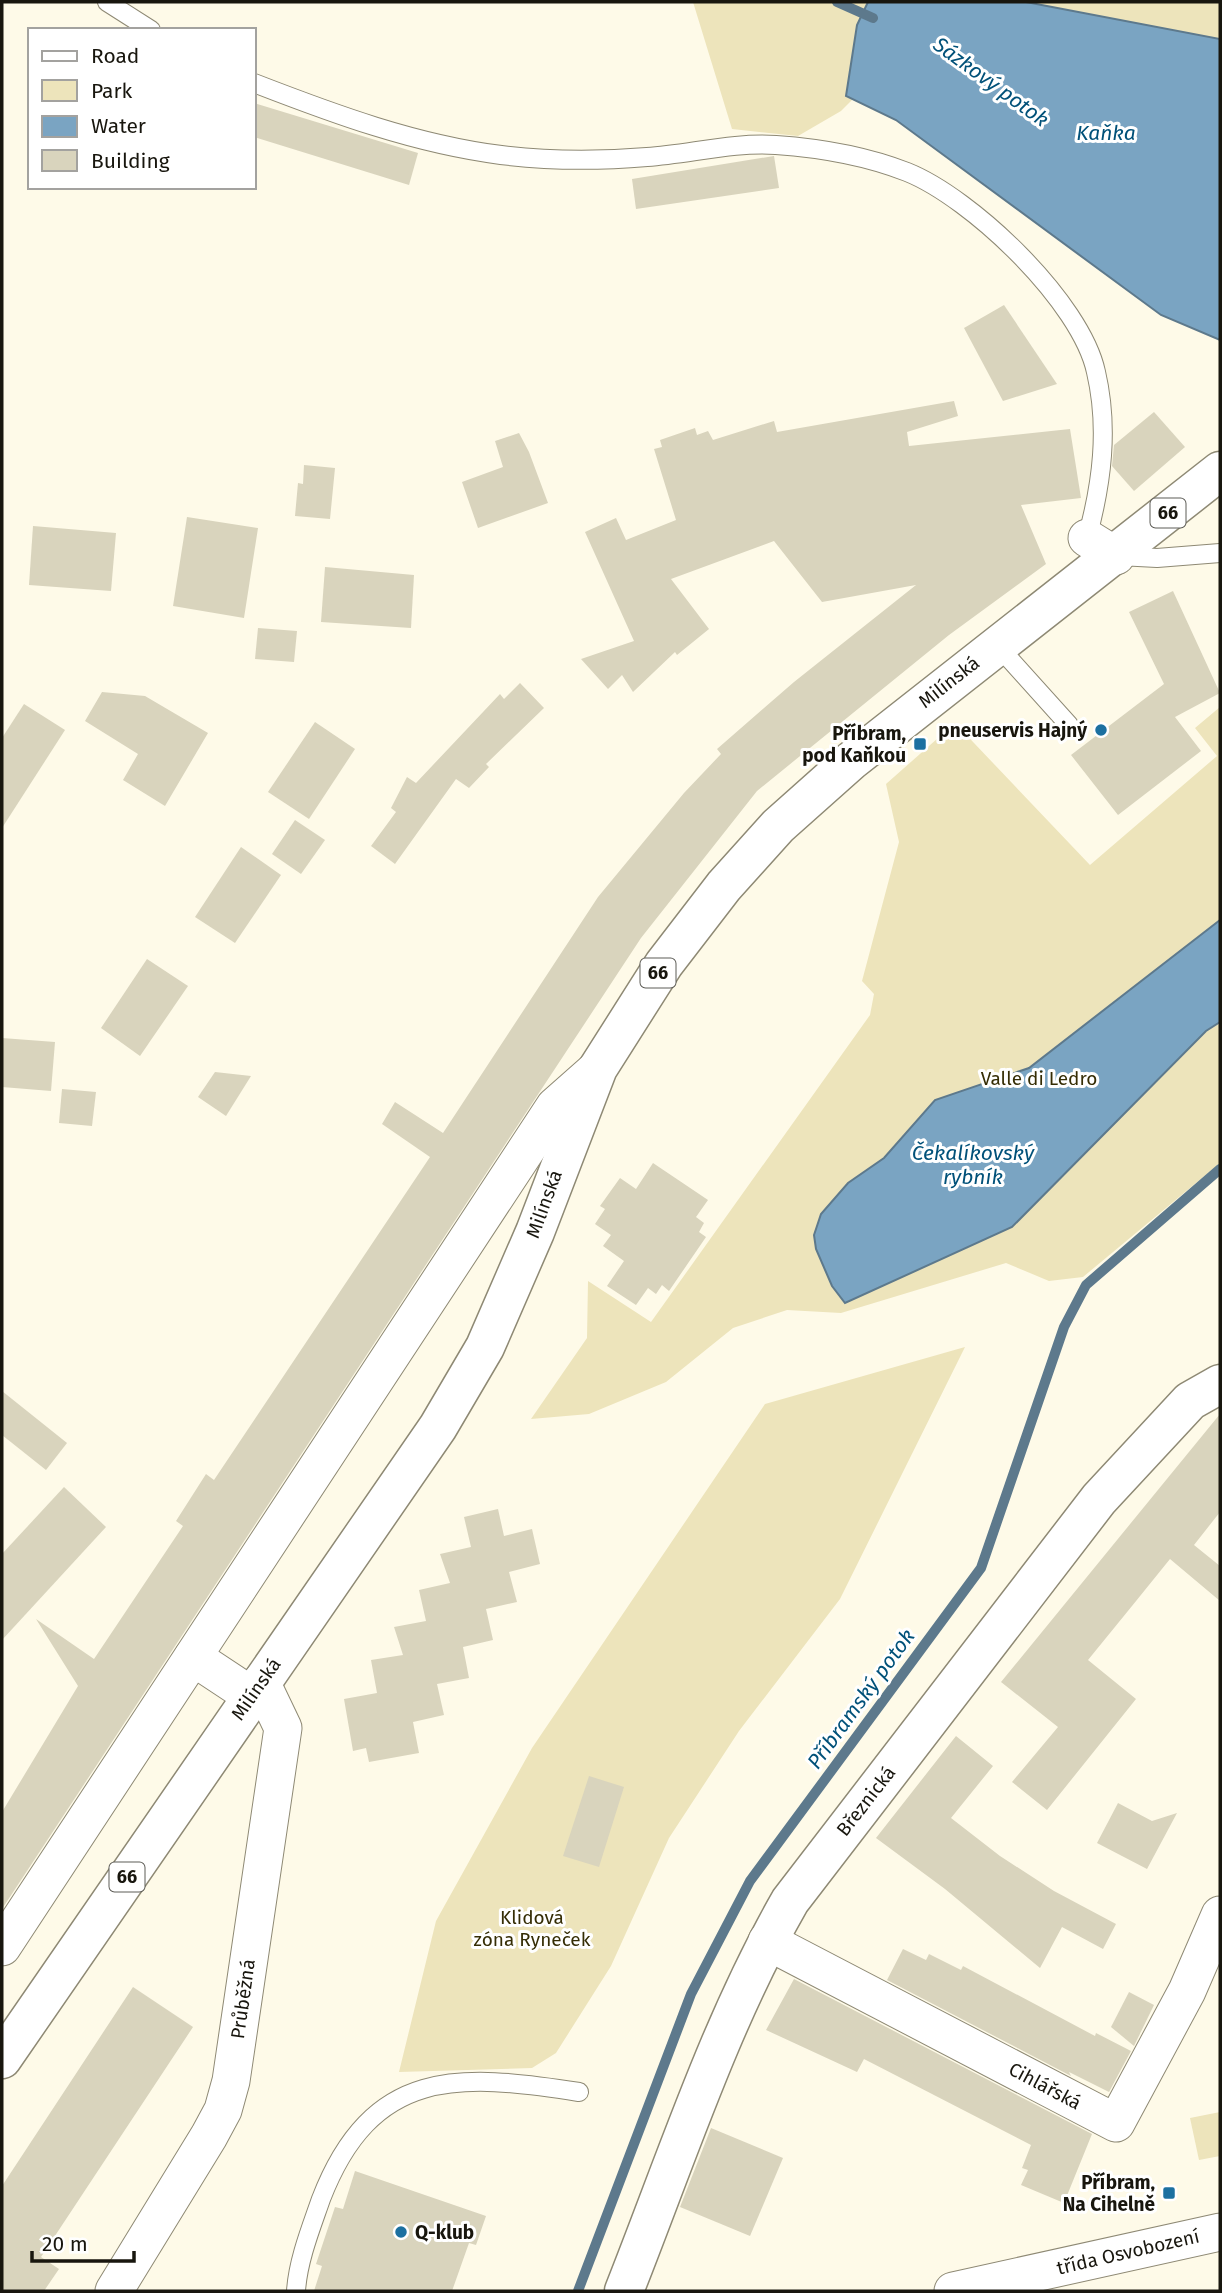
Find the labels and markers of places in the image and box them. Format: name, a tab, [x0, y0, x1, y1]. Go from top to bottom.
place label: pneuservis Hajný	[938, 719, 1087, 742]
place label: Příbram, pod Kaňkou	[802, 722, 906, 767]
marker: pneuservis Hajný	[1093, 722, 1109, 738]
marker: Příbram, pod Kaňkou	[912, 736, 928, 752]
place label: Příbram, Na Cihelně	[1063, 2171, 1155, 2216]
marker: Příbram, Na Cihelně	[1161, 2185, 1177, 2201]
place label: Q-klub	[415, 2221, 474, 2244]
marker: Q-klub	[393, 2224, 409, 2240]

